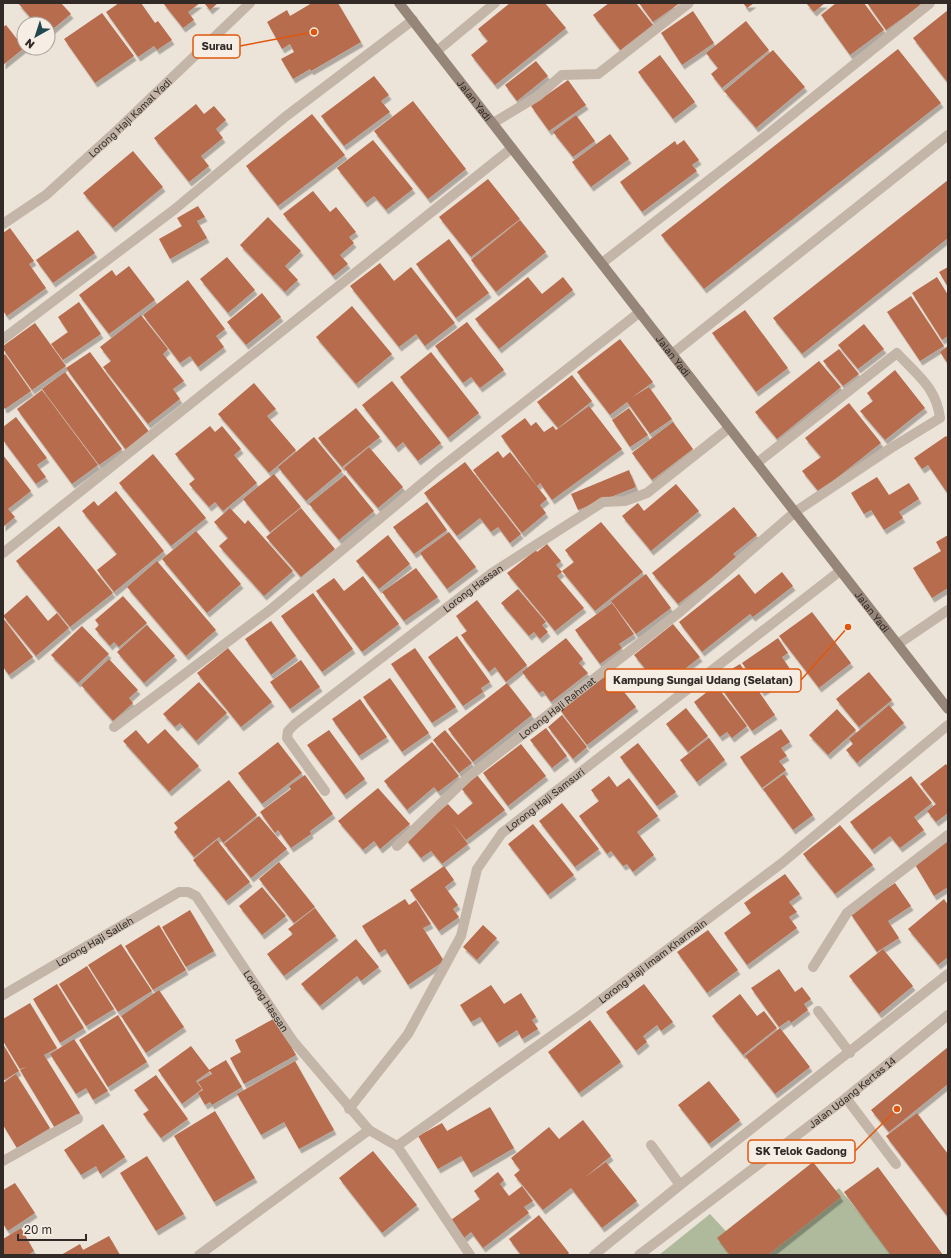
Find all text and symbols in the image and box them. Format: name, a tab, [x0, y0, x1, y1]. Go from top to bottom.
north arrow	[16, 16, 56, 56]
callout: Surau	[193, 35, 240, 58]
text: N	[22, 36, 37, 52]
text: Surau	[202, 39, 232, 52]
street label: Lorong Haji Kamal Yadi	[86, 75, 174, 160]
street label: Jalan Yadi	[455, 77, 494, 123]
street label: Jalan Yadi	[654, 333, 693, 379]
street label: Lorong Hassan	[440, 562, 505, 614]
street label: Jalan Yadi	[853, 589, 892, 635]
callout: Kampung Sungai Udang (Selatan)	[605, 669, 801, 692]
text: Kampung Sungai Udang (Selatan)	[613, 673, 793, 686]
street label: Lorong Haji Rahmat	[516, 674, 598, 741]
street label: Lorong Haji Samsuri	[503, 765, 587, 834]
street label: Lorong Haji Salleh	[54, 914, 135, 969]
street label: Lorong Haji Imam Kharmain	[596, 916, 709, 1006]
street label: Lorong Hassan	[241, 968, 291, 1034]
street label: Jalan Udang Kertas 14	[806, 1054, 898, 1130]
callout: SK Telok Gadong	[748, 1140, 855, 1163]
text: SK Telok Gadong	[755, 1144, 847, 1157]
scale bar	[18, 1216, 86, 1242]
text: 20 m	[24, 1222, 52, 1237]

